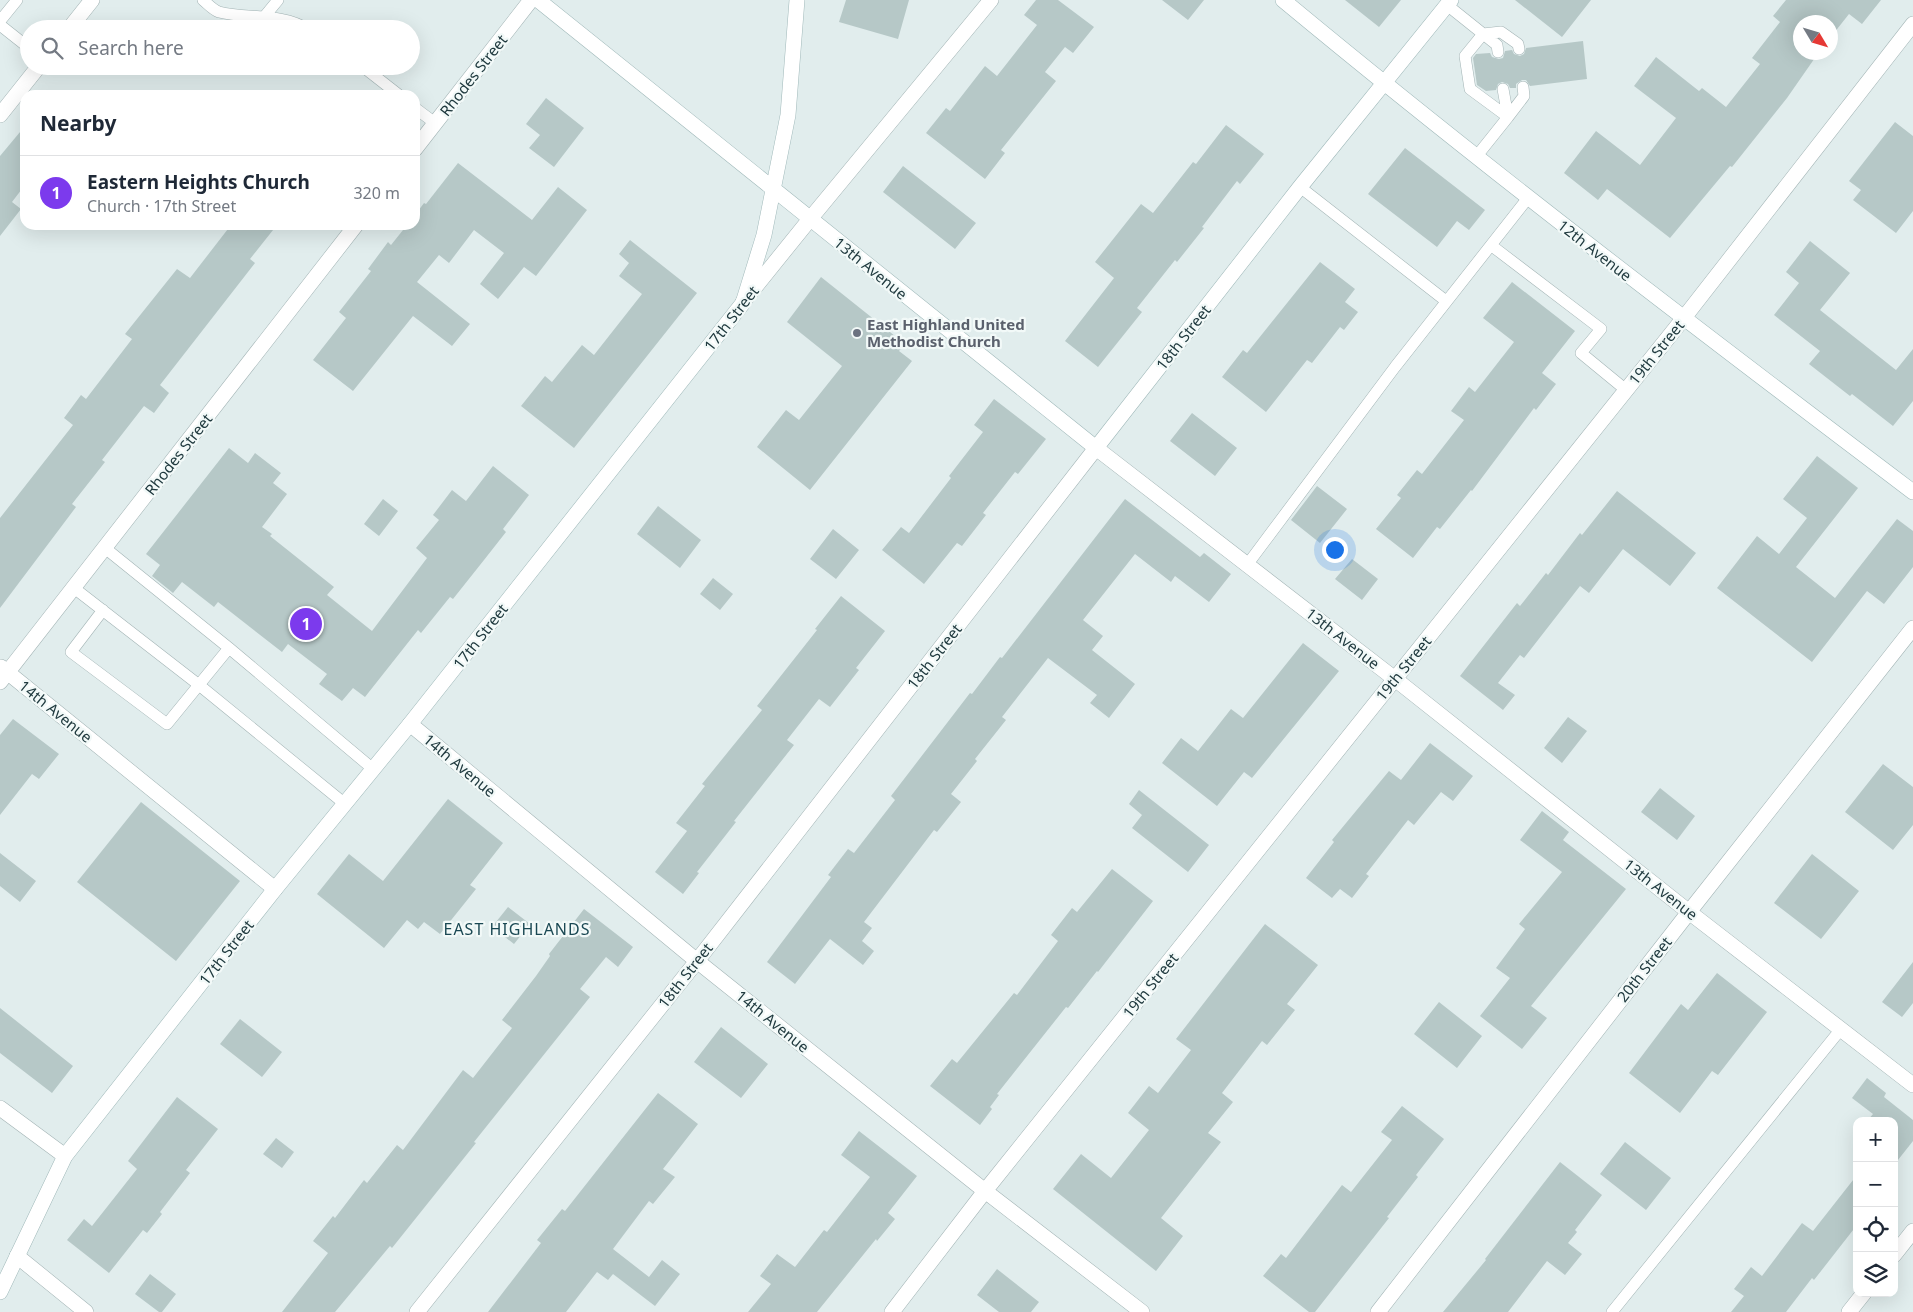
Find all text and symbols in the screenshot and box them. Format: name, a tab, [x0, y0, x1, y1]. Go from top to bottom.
north arrow	[1793, 15, 1838, 60]
search box	[20, 20, 420, 75]
street label: Rhodes Street	[435, 30, 512, 120]
icon: search	[38, 34, 66, 62]
text: Search here	[78, 35, 184, 61]
text: Nearby	[40, 109, 116, 137]
text: Eastern Heights Church	[87, 169, 310, 195]
text: 1	[51, 182, 61, 204]
text: 320 m	[353, 182, 400, 204]
text: Church · 17th Street	[87, 195, 236, 217]
street label: 12th Avenue	[1554, 215, 1636, 285]
street label: 13th Avenue	[830, 232, 912, 304]
street label: 17th Street	[699, 281, 763, 355]
street label: 18th Street	[1151, 300, 1215, 374]
place label: East Highland United Methodist Church	[867, 314, 1025, 351]
street label: 19th Street	[1624, 315, 1689, 388]
marker: East Highland United Methodist Church	[851, 327, 863, 339]
street label: Rhodes Street	[140, 409, 217, 499]
your location	[1322, 537, 1348, 563]
street label: 17th Street	[448, 599, 512, 673]
street label: 13th Avenue	[1302, 603, 1384, 673]
pin: 1	[290, 605, 322, 643]
street label: 18th Street	[902, 619, 966, 693]
street label: 19th Street	[1371, 631, 1436, 704]
street label: 14th Avenue	[15, 675, 97, 747]
street label: 14th Avenue	[420, 729, 500, 801]
street label: 13th Avenue	[1620, 854, 1702, 924]
street label: 17th Street	[194, 915, 258, 989]
district label: EAST HIGHLANDS	[444, 918, 590, 940]
street label: 20th Street	[1612, 932, 1676, 1006]
street label: 18th Street	[653, 938, 717, 1012]
street label: 19th Street	[1118, 948, 1183, 1021]
street label: 14th Avenue	[732, 985, 814, 1057]
map controls	[1853, 1117, 1898, 1297]
button: +	[1853, 1117, 1898, 1162]
button: −	[1853, 1162, 1898, 1207]
button: locate	[1853, 1207, 1898, 1252]
button: layers	[1853, 1252, 1898, 1297]

